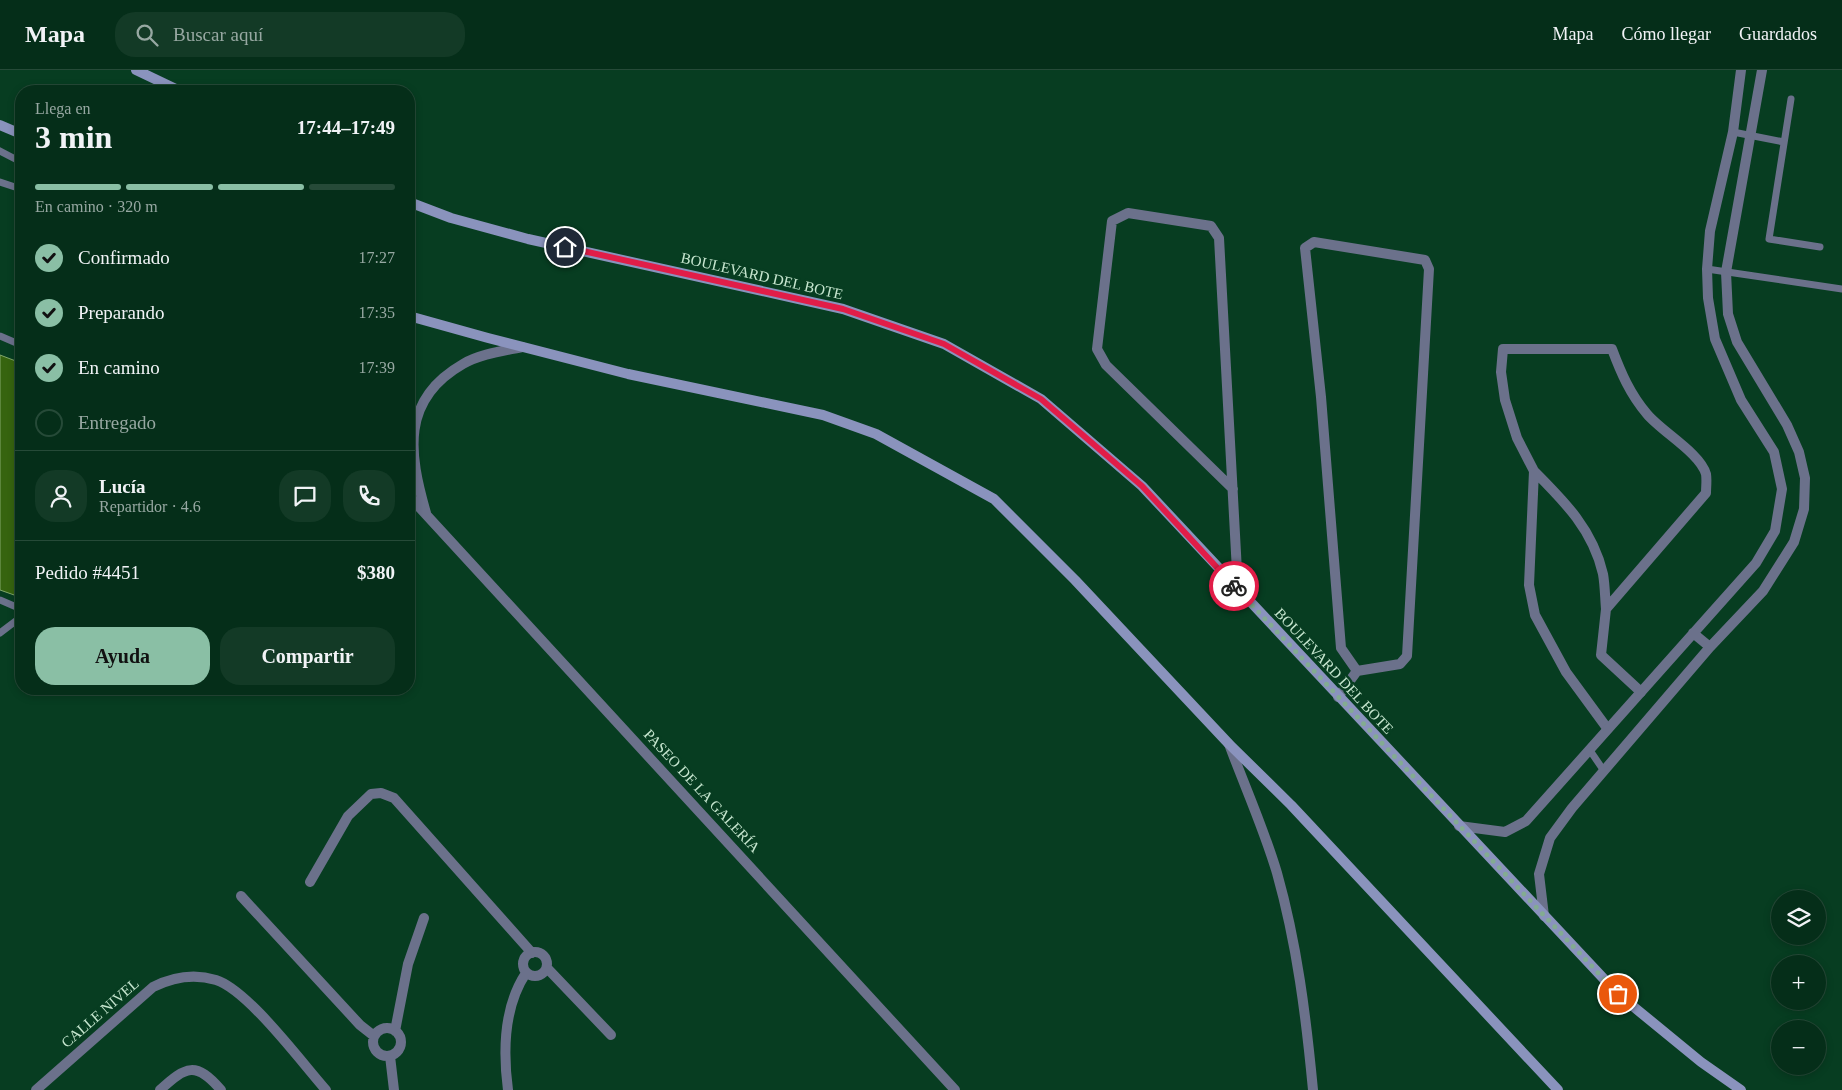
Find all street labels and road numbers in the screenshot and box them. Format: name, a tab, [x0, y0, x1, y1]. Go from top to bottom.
street label: BOULEVARD DEL BOTE	[679, 250, 845, 302]
street label: BOULEVARD DEL BOTE	[1272, 605, 1396, 737]
street label: PASEO DE LA GALERÍA	[641, 726, 763, 856]
street label: CALLE NIVEL	[58, 975, 142, 1051]

